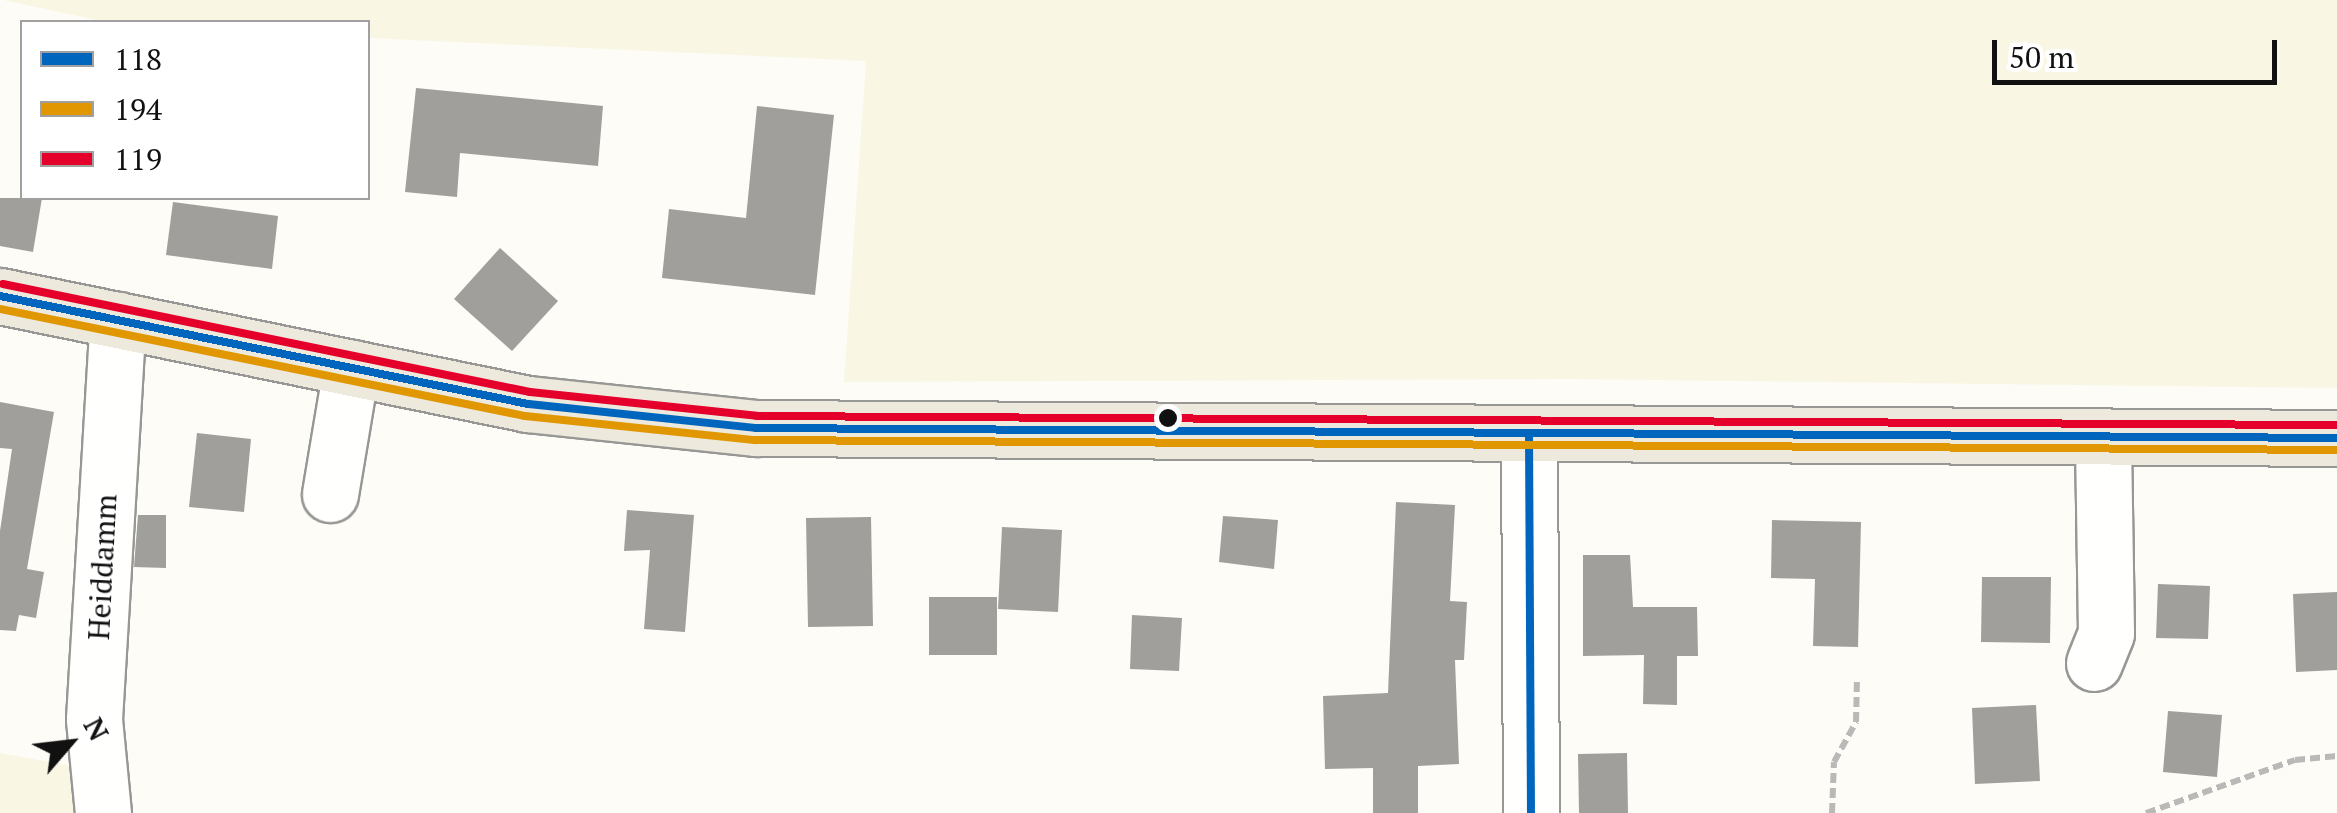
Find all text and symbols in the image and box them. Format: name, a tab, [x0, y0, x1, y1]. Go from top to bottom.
legend	[20, 20, 370, 200]
scale bar	[1997, 20, 2282, 82]
text: 50 m	[2009, 37, 2074, 77]
text: 118	[114, 39, 162, 79]
text: 194	[114, 89, 162, 129]
text: 119	[114, 139, 162, 179]
unlabelled marker	[1158, 408, 1178, 428]
street label: Heiddamm	[80, 493, 124, 641]
north arrow	[20, 693, 120, 793]
text: N	[76, 711, 118, 747]

